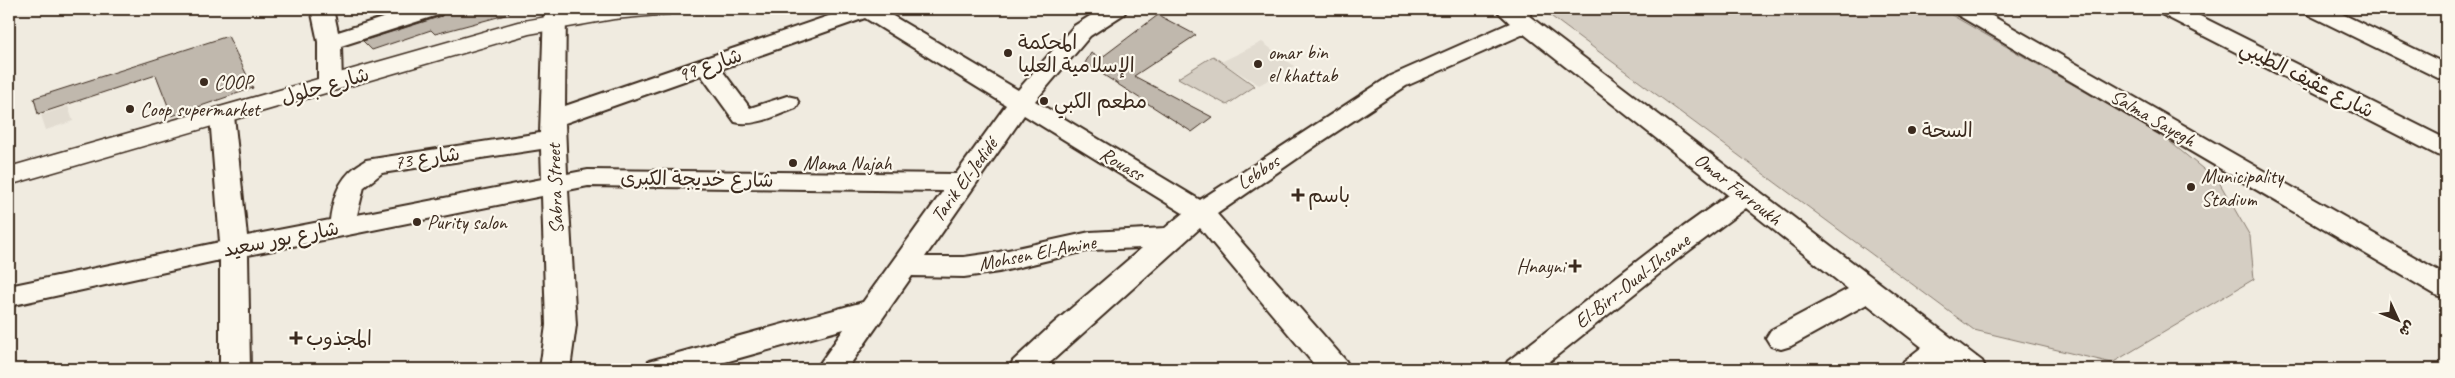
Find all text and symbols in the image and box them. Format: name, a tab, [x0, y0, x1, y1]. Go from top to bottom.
place label: المحكمة الإسلامية العليا	[1018, 30, 1135, 78]
street label: شارع عفيف الطيبي	[2234, 35, 2378, 128]
place label: omar bin el khattab	[1268, 40, 1339, 88]
street label: شارع 99	[675, 42, 746, 89]
marker: المحكمة الإسلامية العليا	[1002, 47, 1014, 59]
marker: omar bin el khattab	[1252, 58, 1264, 70]
street label: شارع جلول	[278, 62, 372, 111]
place label: COOP	[214, 70, 255, 95]
marker: COOP	[198, 76, 210, 88]
street label: Salma Sayegh	[2106, 84, 2201, 153]
place label: مطعم الكبي	[1054, 89, 1147, 119]
marker: مطعم الكبي	[1038, 95, 1050, 107]
place label: Coop supermarket	[140, 97, 262, 122]
marker: Coop supermarket	[124, 103, 136, 115]
place label: السحة	[1922, 118, 1973, 143]
marker: السحة	[1906, 124, 1918, 136]
street label: Tarik El-Jedidé	[925, 130, 1005, 227]
street label: شارع 73	[393, 141, 462, 176]
street label: Sabra Street	[541, 141, 569, 235]
street label: Rouass	[1095, 141, 1150, 188]
street label: Lebbos	[1232, 147, 1286, 195]
street label: Omar Farroukh	[1689, 147, 1787, 231]
place label: Mama Najah	[803, 151, 893, 176]
marker: Mama Najah	[787, 157, 799, 169]
place label: Municipality Stadium	[2201, 164, 2285, 212]
street label: شارع خديجة الكبرى	[620, 165, 774, 194]
marker: Municipality Stadium	[2185, 181, 2197, 193]
place label: باسم	[1308, 183, 1350, 210]
marker: باسم	[1292, 189, 1304, 201]
place label: Purity salon	[427, 210, 508, 235]
street label: شارع بور سعيد	[221, 215, 341, 263]
marker: Purity salon	[411, 216, 423, 228]
street label: El-Birr-Oual-Ihsane	[1569, 227, 1696, 334]
street label: Mohsen El-Amine	[976, 229, 1099, 277]
place label: Hnayni	[1516, 254, 1567, 279]
marker: Hnayni	[1569, 260, 1581, 272]
north arrow	[2372, 296, 2422, 346]
text: ش	[2396, 317, 2418, 340]
place label: المجذوب	[306, 326, 372, 351]
marker: المجذوب	[290, 332, 302, 344]

